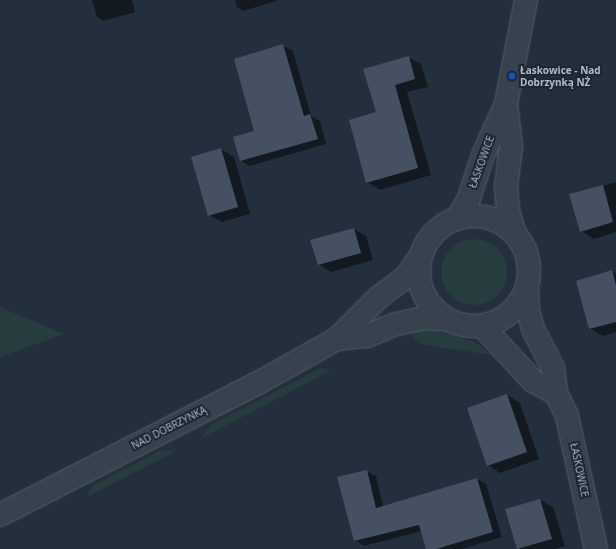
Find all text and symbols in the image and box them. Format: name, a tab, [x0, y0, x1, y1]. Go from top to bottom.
place label: Łaskowice - Nad Dobrzynką NŻ	[520, 64, 601, 88]
marker: Łaskowice - Nad Dobrzynką NŻ	[507, 71, 517, 81]
street label: ŁASKOWICE	[467, 134, 497, 190]
street label: NAD DOBRZYNKĄ	[129, 404, 209, 452]
street label: ŁASKOWICE	[567, 442, 591, 498]

